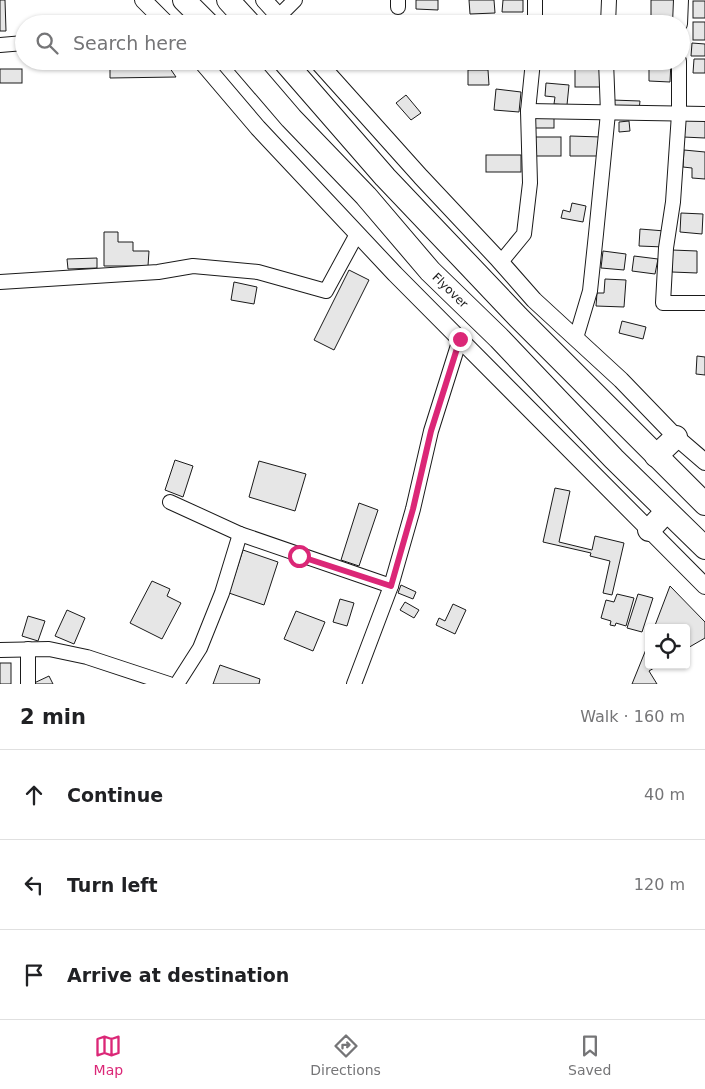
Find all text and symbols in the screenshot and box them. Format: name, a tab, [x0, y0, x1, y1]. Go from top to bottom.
search box	[15, 15, 690, 70]
icon: search	[33, 29, 61, 57]
text: Search here	[73, 32, 187, 54]
street label: Flyover	[429, 270, 471, 311]
route end	[449, 328, 472, 351]
route start	[288, 545, 311, 568]
map controls	[645, 624, 690, 669]
button: locate	[645, 624, 690, 669]
text: 2 min	[20, 705, 86, 729]
text: Walk · 160 m	[580, 707, 685, 726]
icon: ahead	[20, 781, 48, 809]
text: Continue	[67, 784, 163, 806]
text: 40 m	[644, 785, 685, 804]
icon: left	[20, 871, 48, 899]
text: Turn left	[67, 874, 158, 896]
text: 120 m	[634, 875, 685, 894]
icon: arrive	[20, 961, 48, 989]
text: Arrive at destination	[67, 964, 289, 986]
tab: Map	[94, 1032, 123, 1078]
tab: Directions	[310, 1032, 381, 1078]
tab: Saved	[568, 1032, 611, 1078]

